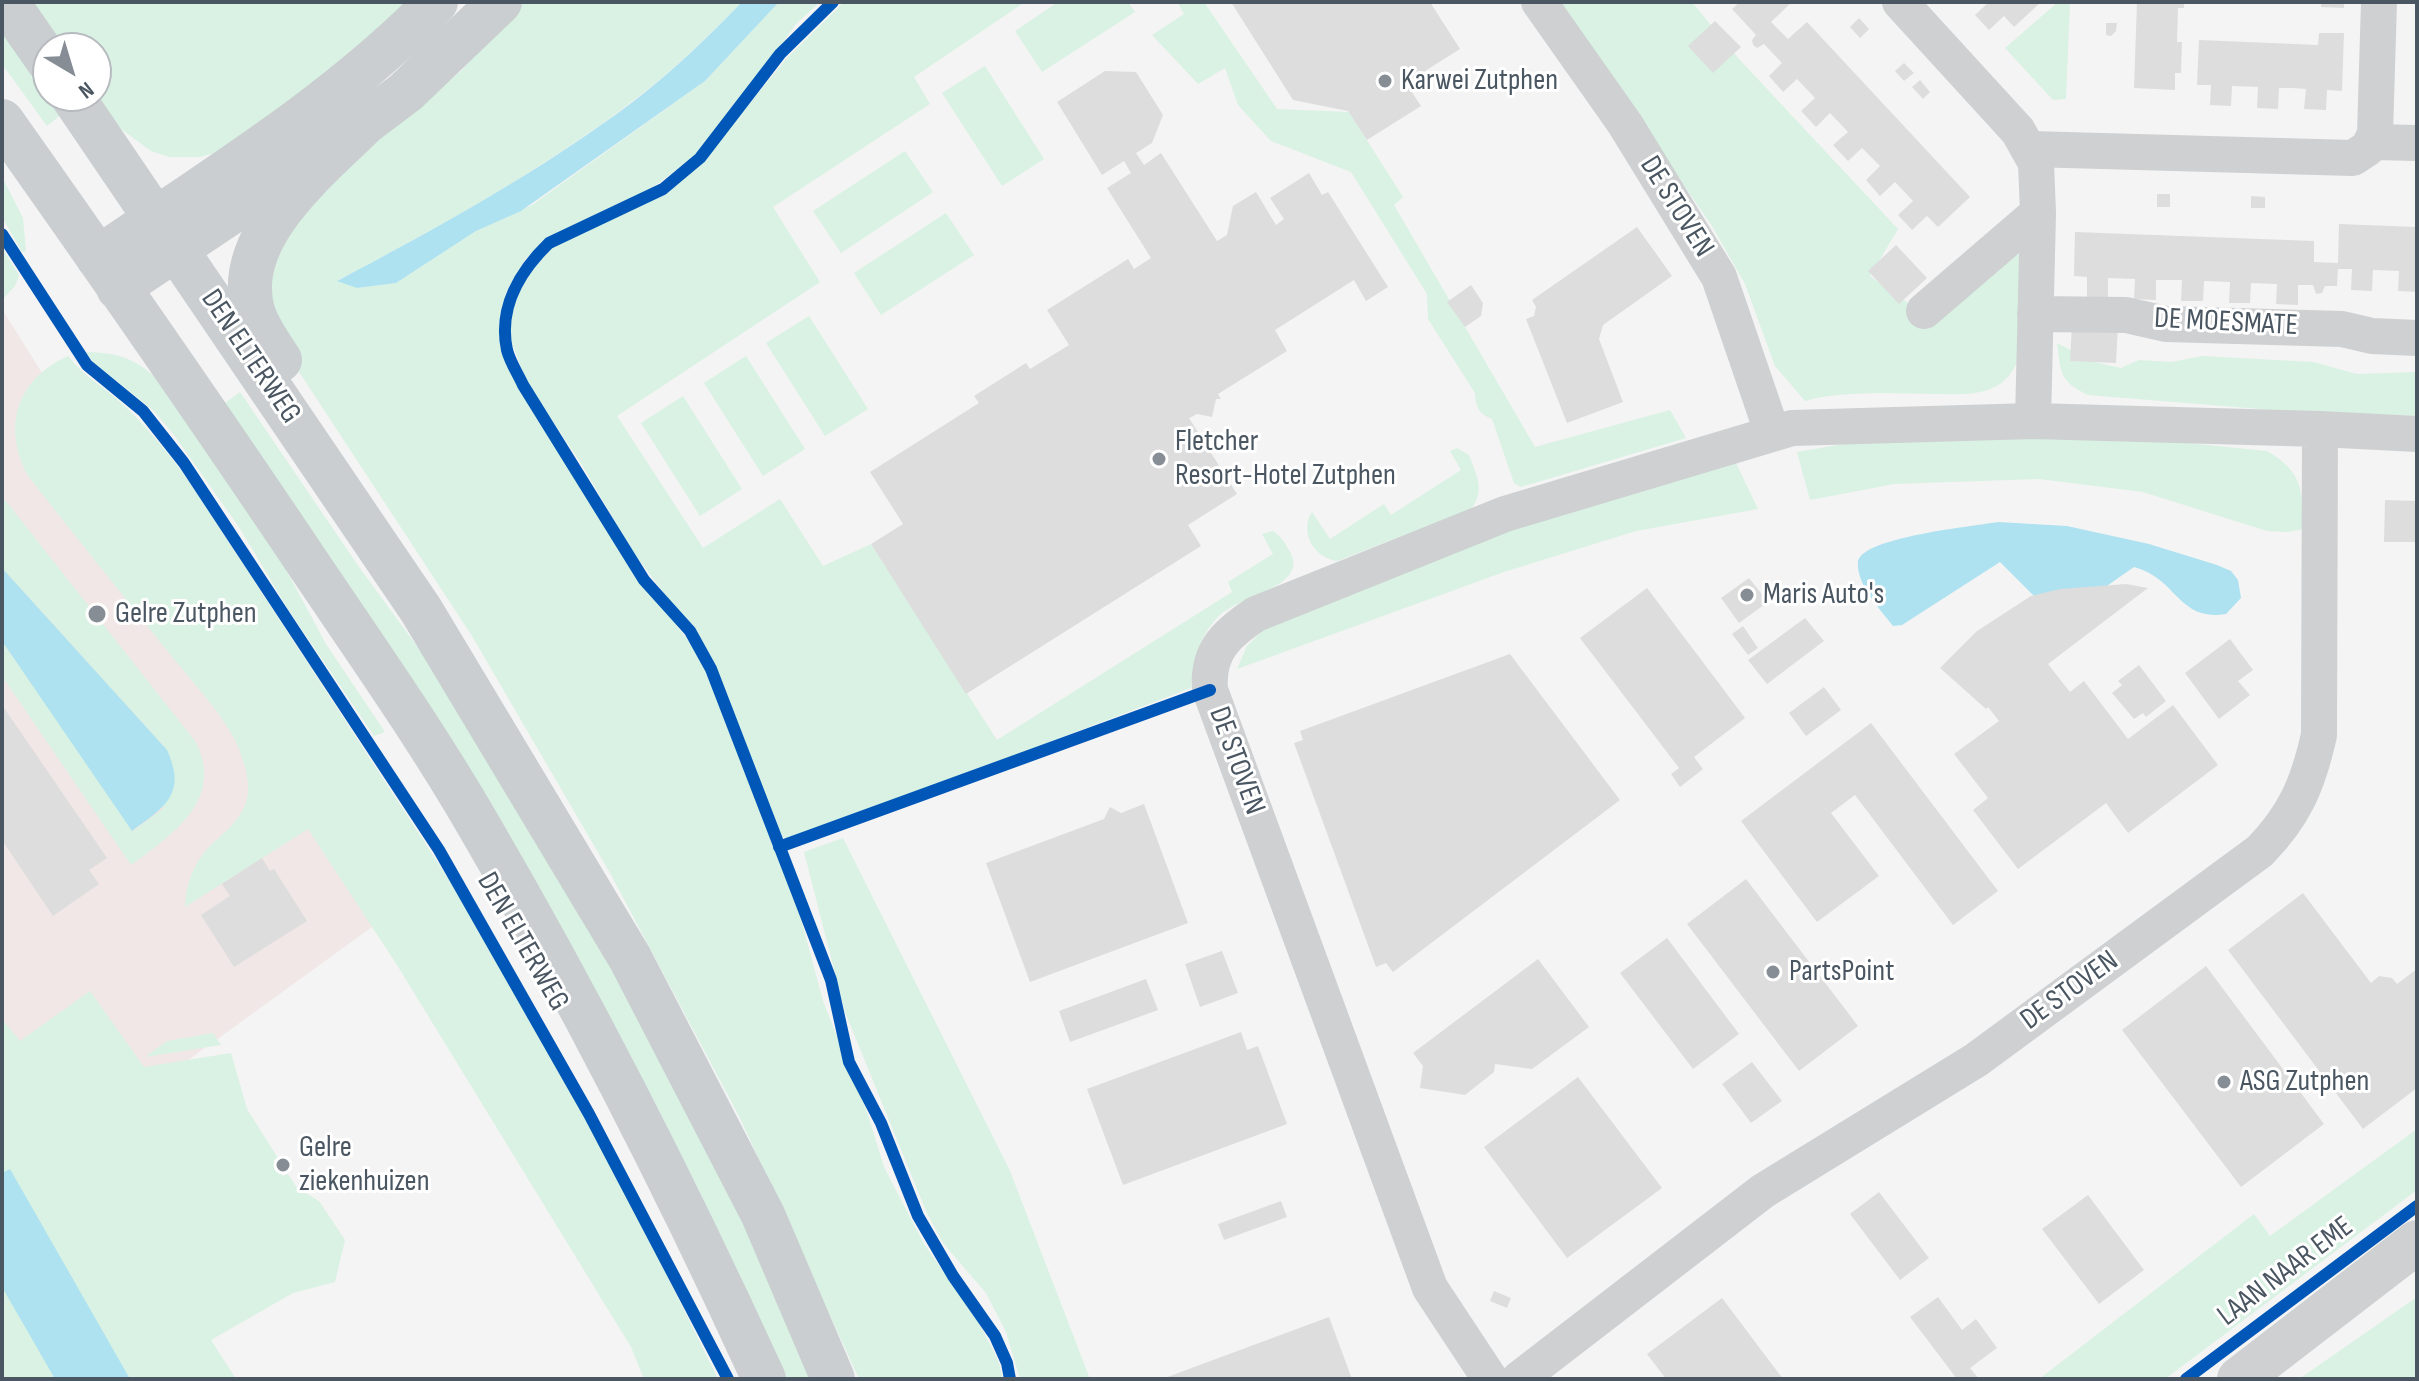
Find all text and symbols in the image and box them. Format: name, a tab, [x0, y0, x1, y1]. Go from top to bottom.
north arrow	[32, 32, 112, 112]
place label: Karwei Zutphen	[1401, 63, 1558, 99]
marker: Karwei Zutphen	[1376, 72, 1394, 90]
text: N	[73, 75, 99, 104]
street label: DE STOVEN	[1631, 150, 1721, 264]
street label: DEN ELTERWEG	[192, 283, 308, 431]
street label: DE MOESMATE	[2153, 301, 2299, 345]
place label: Fletcher Resort-Hotel Zutphen	[1175, 424, 1396, 494]
marker: Fletcher Resort-Hotel Zutphen	[1150, 450, 1168, 468]
place label: Maris Auto's	[1763, 577, 1884, 613]
marker: Maris Auto's	[1738, 586, 1756, 604]
place label: Gelre Zutphen	[115, 596, 257, 632]
marker: Gelre Zutphen	[86, 603, 108, 625]
street label: DE STOVEN	[1200, 702, 1272, 820]
street label: DEN ELTERWEG	[468, 867, 576, 1017]
street label: DE STOVEN	[2014, 944, 2126, 1038]
place label: PartsPoint	[1789, 954, 1894, 990]
marker: PartsPoint	[1764, 963, 1782, 981]
place label: ASG Zutphen	[2240, 1064, 2369, 1100]
marker: ASG Zutphen	[2215, 1073, 2233, 1091]
place label: Gelre ziekenhuizen	[299, 1130, 429, 1200]
marker: Gelre ziekenhuizen	[274, 1156, 292, 1174]
street label: LAAN NAAR EME	[2211, 1209, 2361, 1335]

